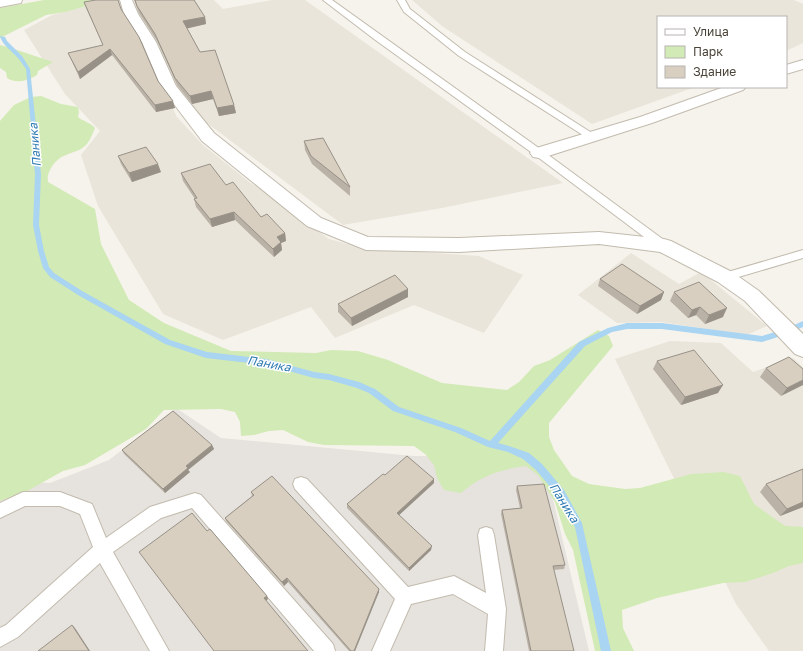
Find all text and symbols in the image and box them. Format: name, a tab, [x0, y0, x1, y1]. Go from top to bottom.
legend	[657, 16, 787, 88]
text: Улица	[693, 24, 729, 39]
text: Парк	[693, 44, 723, 59]
text: Здание	[693, 64, 736, 79]
water label: Паника	[25, 121, 44, 168]
water label: Паника	[246, 352, 293, 375]
water label: Паника	[546, 480, 583, 526]

